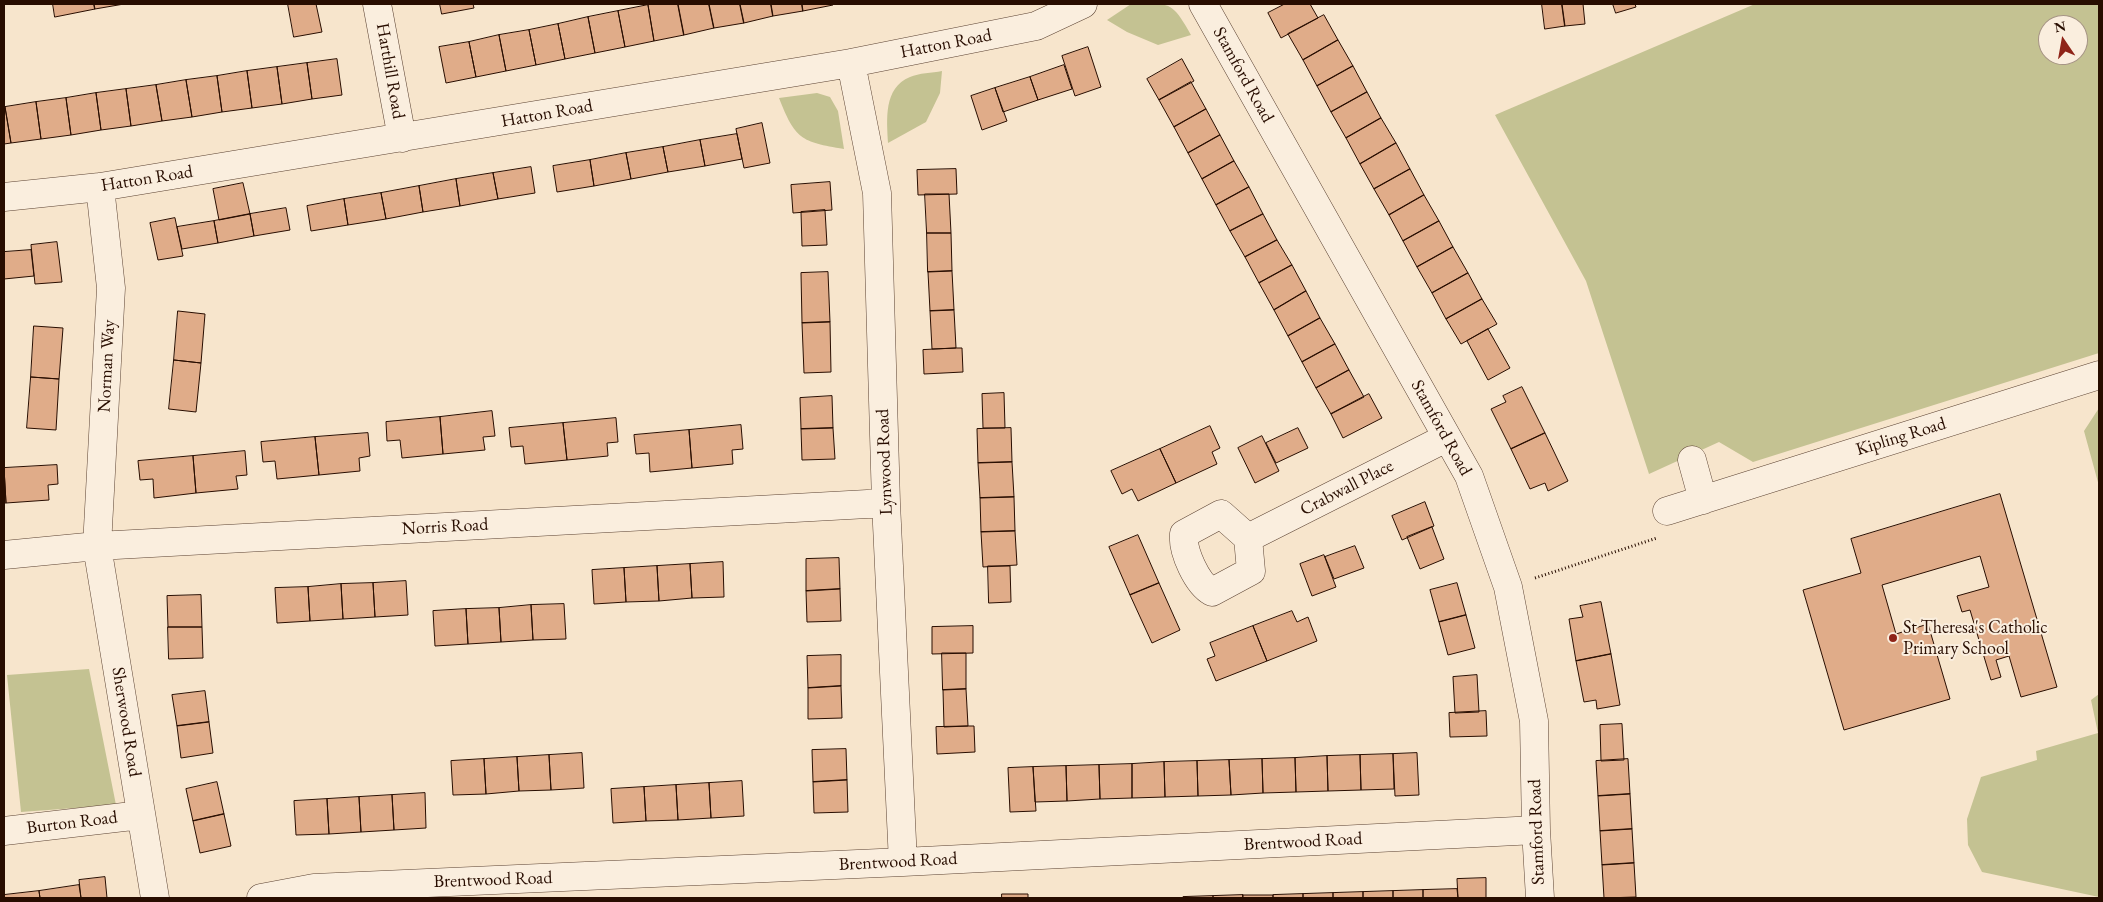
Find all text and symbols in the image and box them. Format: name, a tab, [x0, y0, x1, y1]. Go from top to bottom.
north arrow	[2038, 15, 2088, 65]
text: N	[2053, 16, 2067, 36]
street label: Harthill Road	[371, 21, 409, 121]
street label: Stamford Road	[1208, 24, 1278, 126]
street label: Hatton Road	[898, 25, 994, 63]
street label: Hatton Road	[499, 95, 595, 133]
street label: Hatton Road	[100, 161, 194, 197]
street label: Norman Way	[94, 319, 120, 413]
street label: Stamford Road	[1406, 377, 1476, 479]
street label: Lynwood Road	[872, 408, 898, 516]
street label: Kipling Road	[1853, 413, 1949, 461]
street label: Crabwall Place	[1297, 455, 1397, 521]
street label: Norris Road	[401, 514, 489, 540]
place label: St Theresa's Catholic Primary School	[1903, 617, 2048, 660]
marker: St Theresa's Catholic Primary School	[1887, 632, 1899, 644]
street label: Sherwood Road	[107, 666, 145, 778]
street label: Stamford Road	[1524, 779, 1550, 885]
street label: Burton Road	[25, 807, 119, 839]
street label: Brentwood Road	[1243, 828, 1363, 856]
street label: Brentwood Road	[838, 848, 958, 876]
street label: Brentwood Road	[433, 867, 553, 893]

